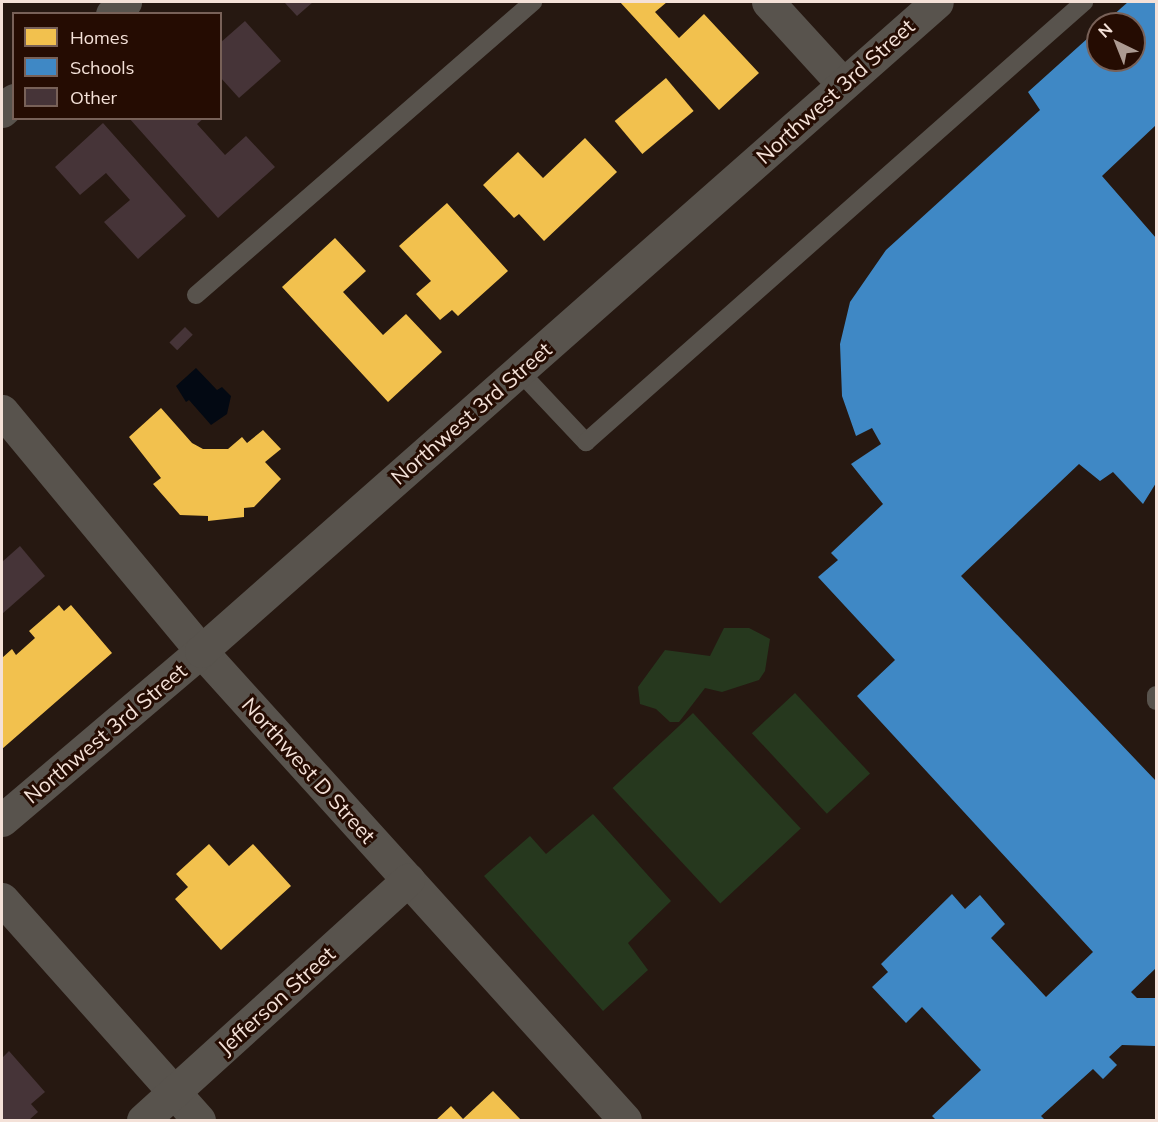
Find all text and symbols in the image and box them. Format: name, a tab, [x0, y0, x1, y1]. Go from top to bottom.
legend	[12, 12, 222, 120]
north arrow	[1086, 12, 1146, 72]
street label: Northwest 3rd Street	[751, 13, 919, 169]
text: N	[1094, 19, 1116, 42]
text: Homes	[70, 26, 129, 49]
text: Schools	[70, 56, 134, 79]
text: Other	[70, 86, 117, 109]
street label: Northwest 3rd Street	[386, 336, 556, 490]
street label: Northwest 3rd Street	[19, 658, 191, 808]
street label: Northwest D Street	[237, 692, 381, 848]
street label: Jefferson Street	[212, 941, 340, 1059]

